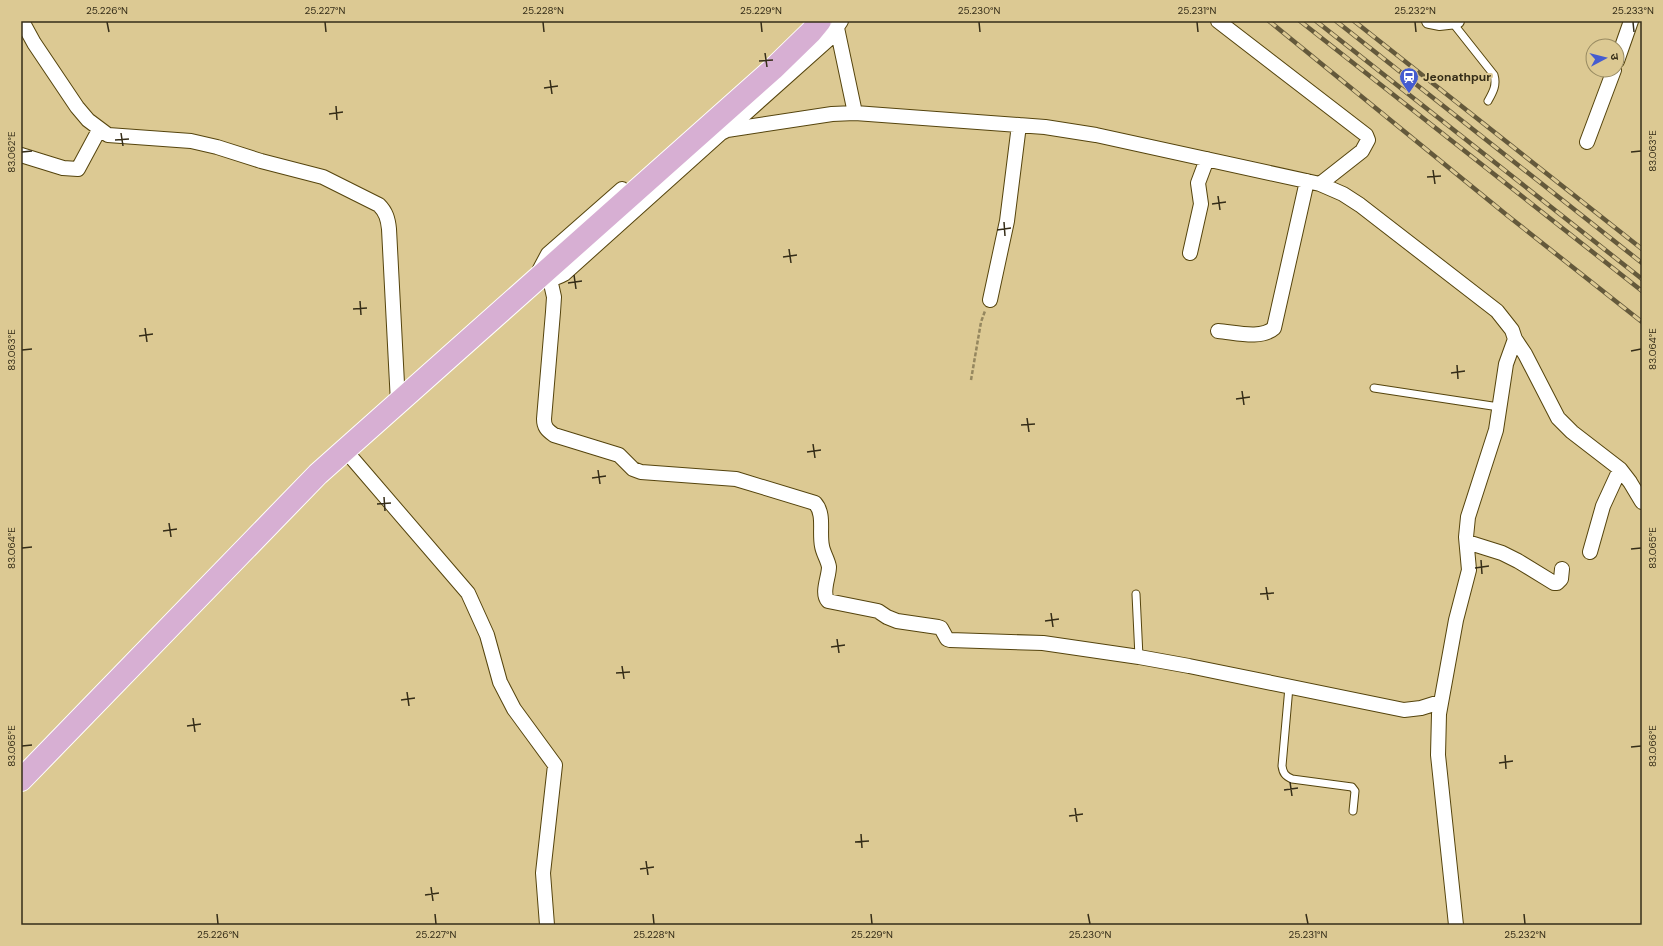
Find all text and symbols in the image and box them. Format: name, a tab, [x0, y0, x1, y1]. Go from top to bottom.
text: 25.226°N	[86, 4, 128, 17]
text: 25.227°N	[305, 4, 346, 17]
text: 25.228°N	[522, 4, 564, 17]
text: 25.229°N	[740, 4, 782, 17]
text: 25.230°N	[958, 4, 1000, 17]
text: 25.231°N	[1178, 4, 1216, 17]
text: 25.232°N	[1394, 4, 1436, 17]
text: 25.233°N	[1612, 4, 1654, 17]
north arrow	[1585, 38, 1625, 78]
text: उ	[1608, 53, 1622, 61]
station icon: Jeonathpur	[1398, 66, 1420, 94]
place label: Jeonathpur	[1423, 69, 1491, 85]
text: 83.063°E	[1646, 130, 1659, 172]
text: 83.062°E	[5, 131, 18, 173]
text: 83.064°E	[1646, 328, 1659, 370]
text: 83.063°E	[5, 329, 18, 371]
text: 83.064°E	[5, 527, 18, 569]
text: 83.065°E	[1646, 527, 1659, 569]
text: 83.065°E	[5, 725, 18, 767]
text: 83.066°E	[1646, 725, 1659, 767]
text: 25.226°N	[197, 928, 239, 941]
text: 25.227°N	[416, 928, 457, 941]
text: 25.228°N	[633, 928, 675, 941]
text: 25.229°N	[851, 928, 893, 941]
text: 25.230°N	[1069, 928, 1111, 941]
text: 25.231°N	[1289, 928, 1327, 941]
text: 25.232°N	[1504, 928, 1546, 941]

